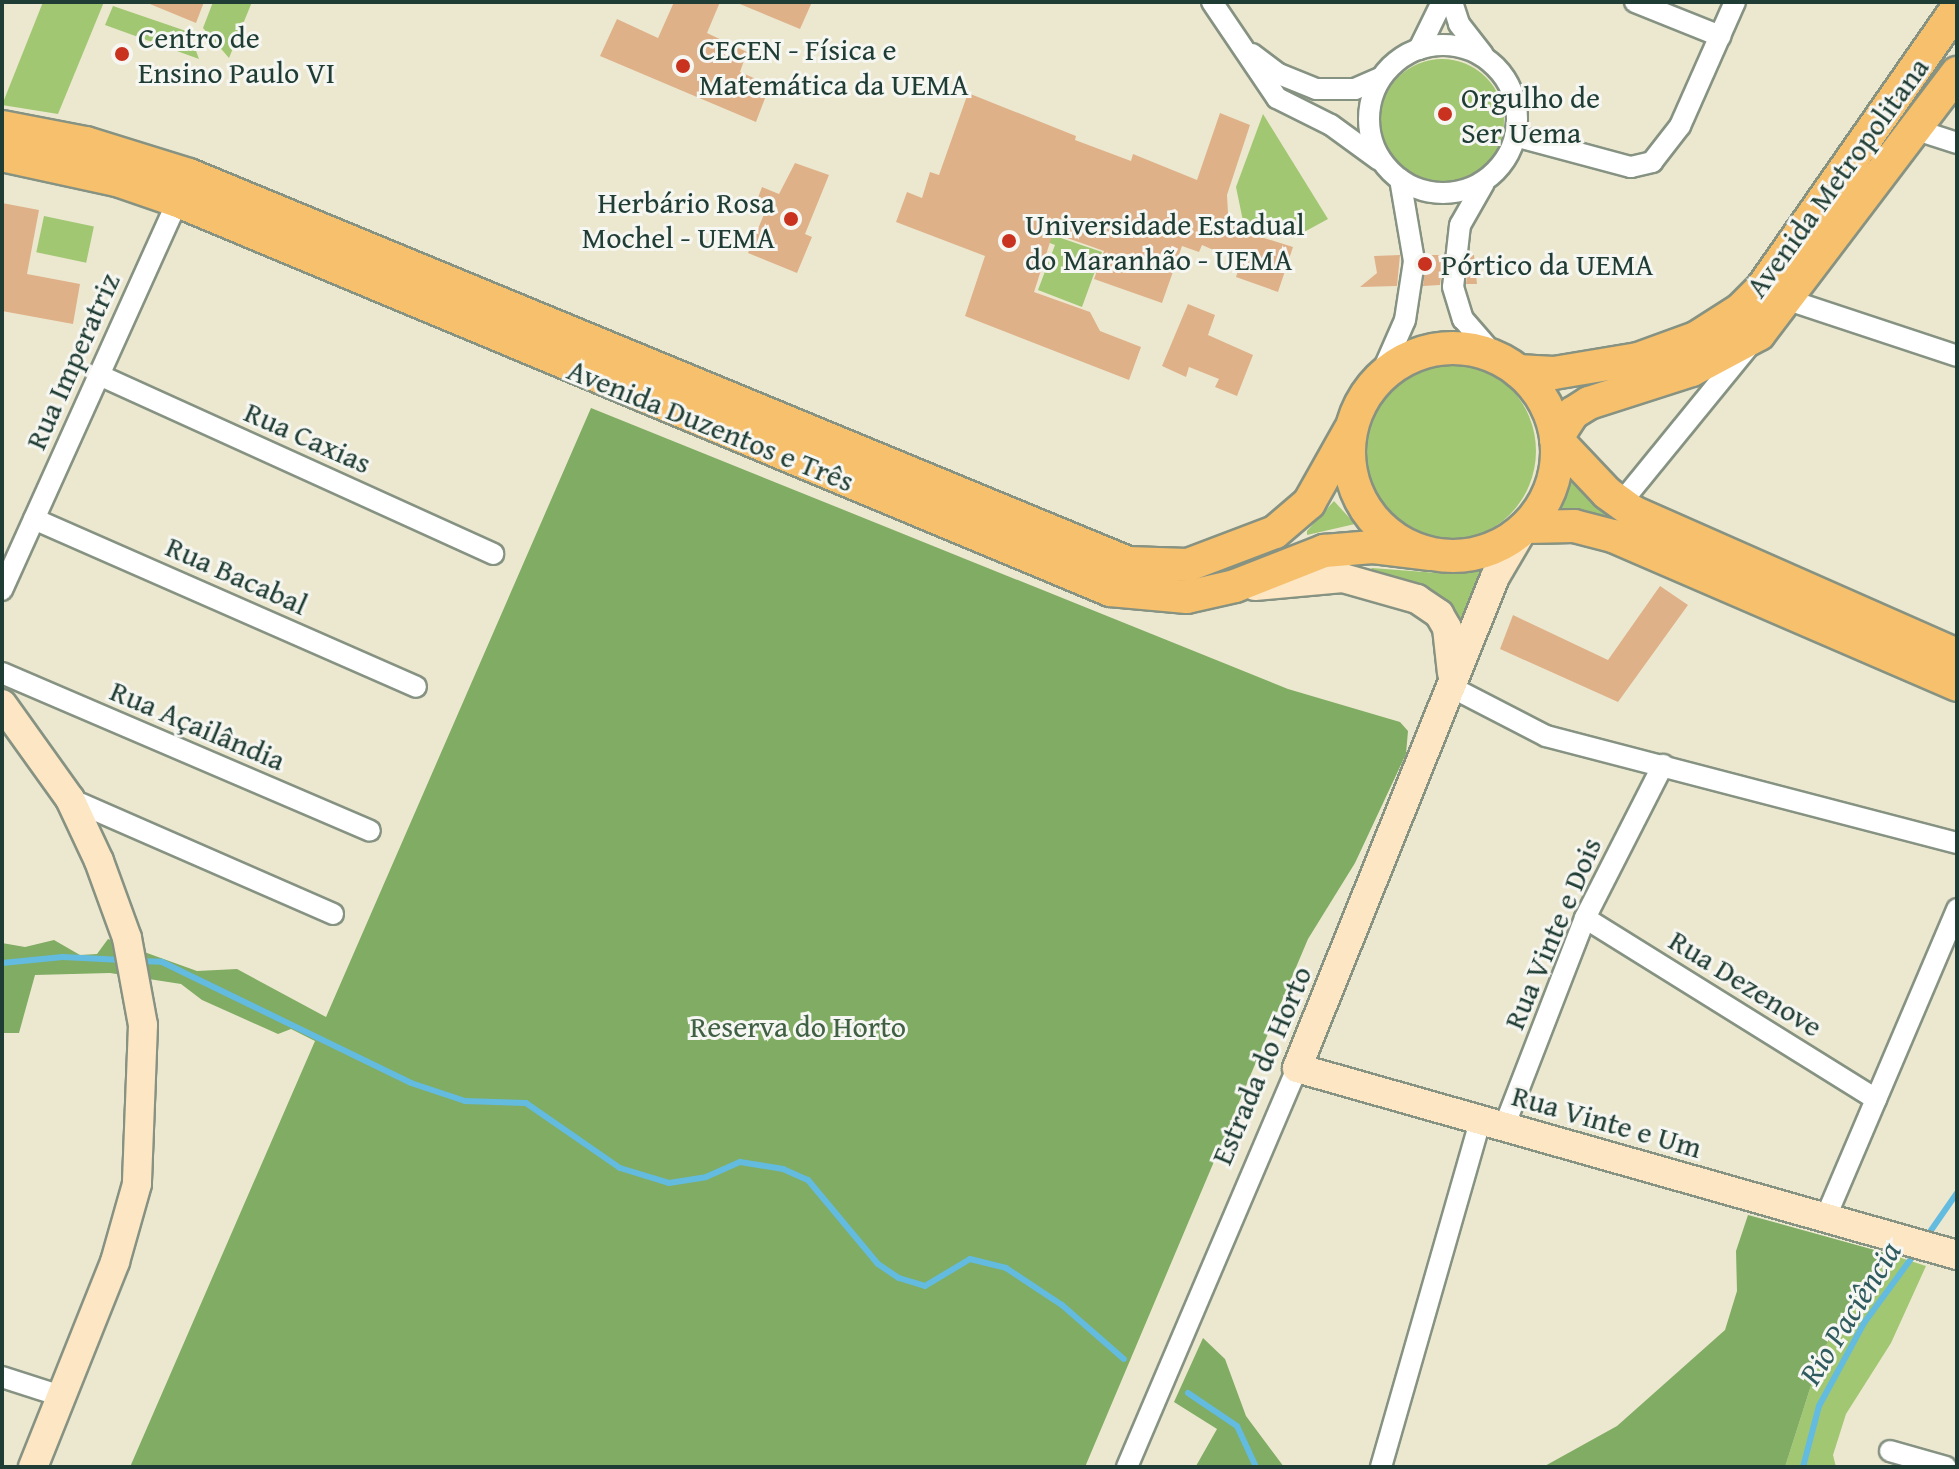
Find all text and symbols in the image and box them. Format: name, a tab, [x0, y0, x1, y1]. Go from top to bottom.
place label: Centro de Ensino Paulo VI	[138, 19, 335, 90]
place label: CECEN - Física e Matemática da UEMA	[699, 31, 969, 102]
marker: Centro de Ensino Paulo VI	[113, 45, 131, 63]
street label: Avenida Metropolitana	[1738, 50, 1936, 304]
marker: CECEN - Física e Matemática da UEMA	[674, 57, 692, 75]
place label: Orgulho de Ser Uema	[1461, 79, 1600, 150]
marker: Orgulho de Ser Uema	[1436, 105, 1454, 123]
place label: Herbário Rosa Mochel - UEMA	[582, 184, 775, 254]
place label: Universidade Estadual do Maranhão - UEMA	[1025, 206, 1305, 276]
marker: Herbário Rosa Mochel - UEMA	[782, 210, 800, 228]
marker: Universidade Estadual do Maranhão - UEMA	[1000, 232, 1018, 250]
place label: Pórtico da UEMA	[1441, 246, 1654, 282]
marker: Pórtico da UEMA	[1416, 255, 1434, 273]
street label: Rua Imperatriz	[17, 267, 127, 455]
street label: Avenida Duzentos e Três	[562, 351, 860, 499]
street label: Rua Caxias	[239, 393, 377, 481]
street label: Rua Bacabal	[161, 528, 313, 622]
street label: Rua Açailândia	[105, 672, 291, 778]
street label: Rua Vinte e Dois	[1495, 832, 1609, 1034]
street label: Rua Dezenove	[1663, 922, 1829, 1044]
street label: Estrada do Horto	[1203, 960, 1319, 1170]
park label: Reserva do Horto	[690, 1008, 906, 1044]
street label: Rua Vinte e Um	[1508, 1077, 1706, 1165]
water label: Rio Paciência	[1791, 1234, 1909, 1392]

